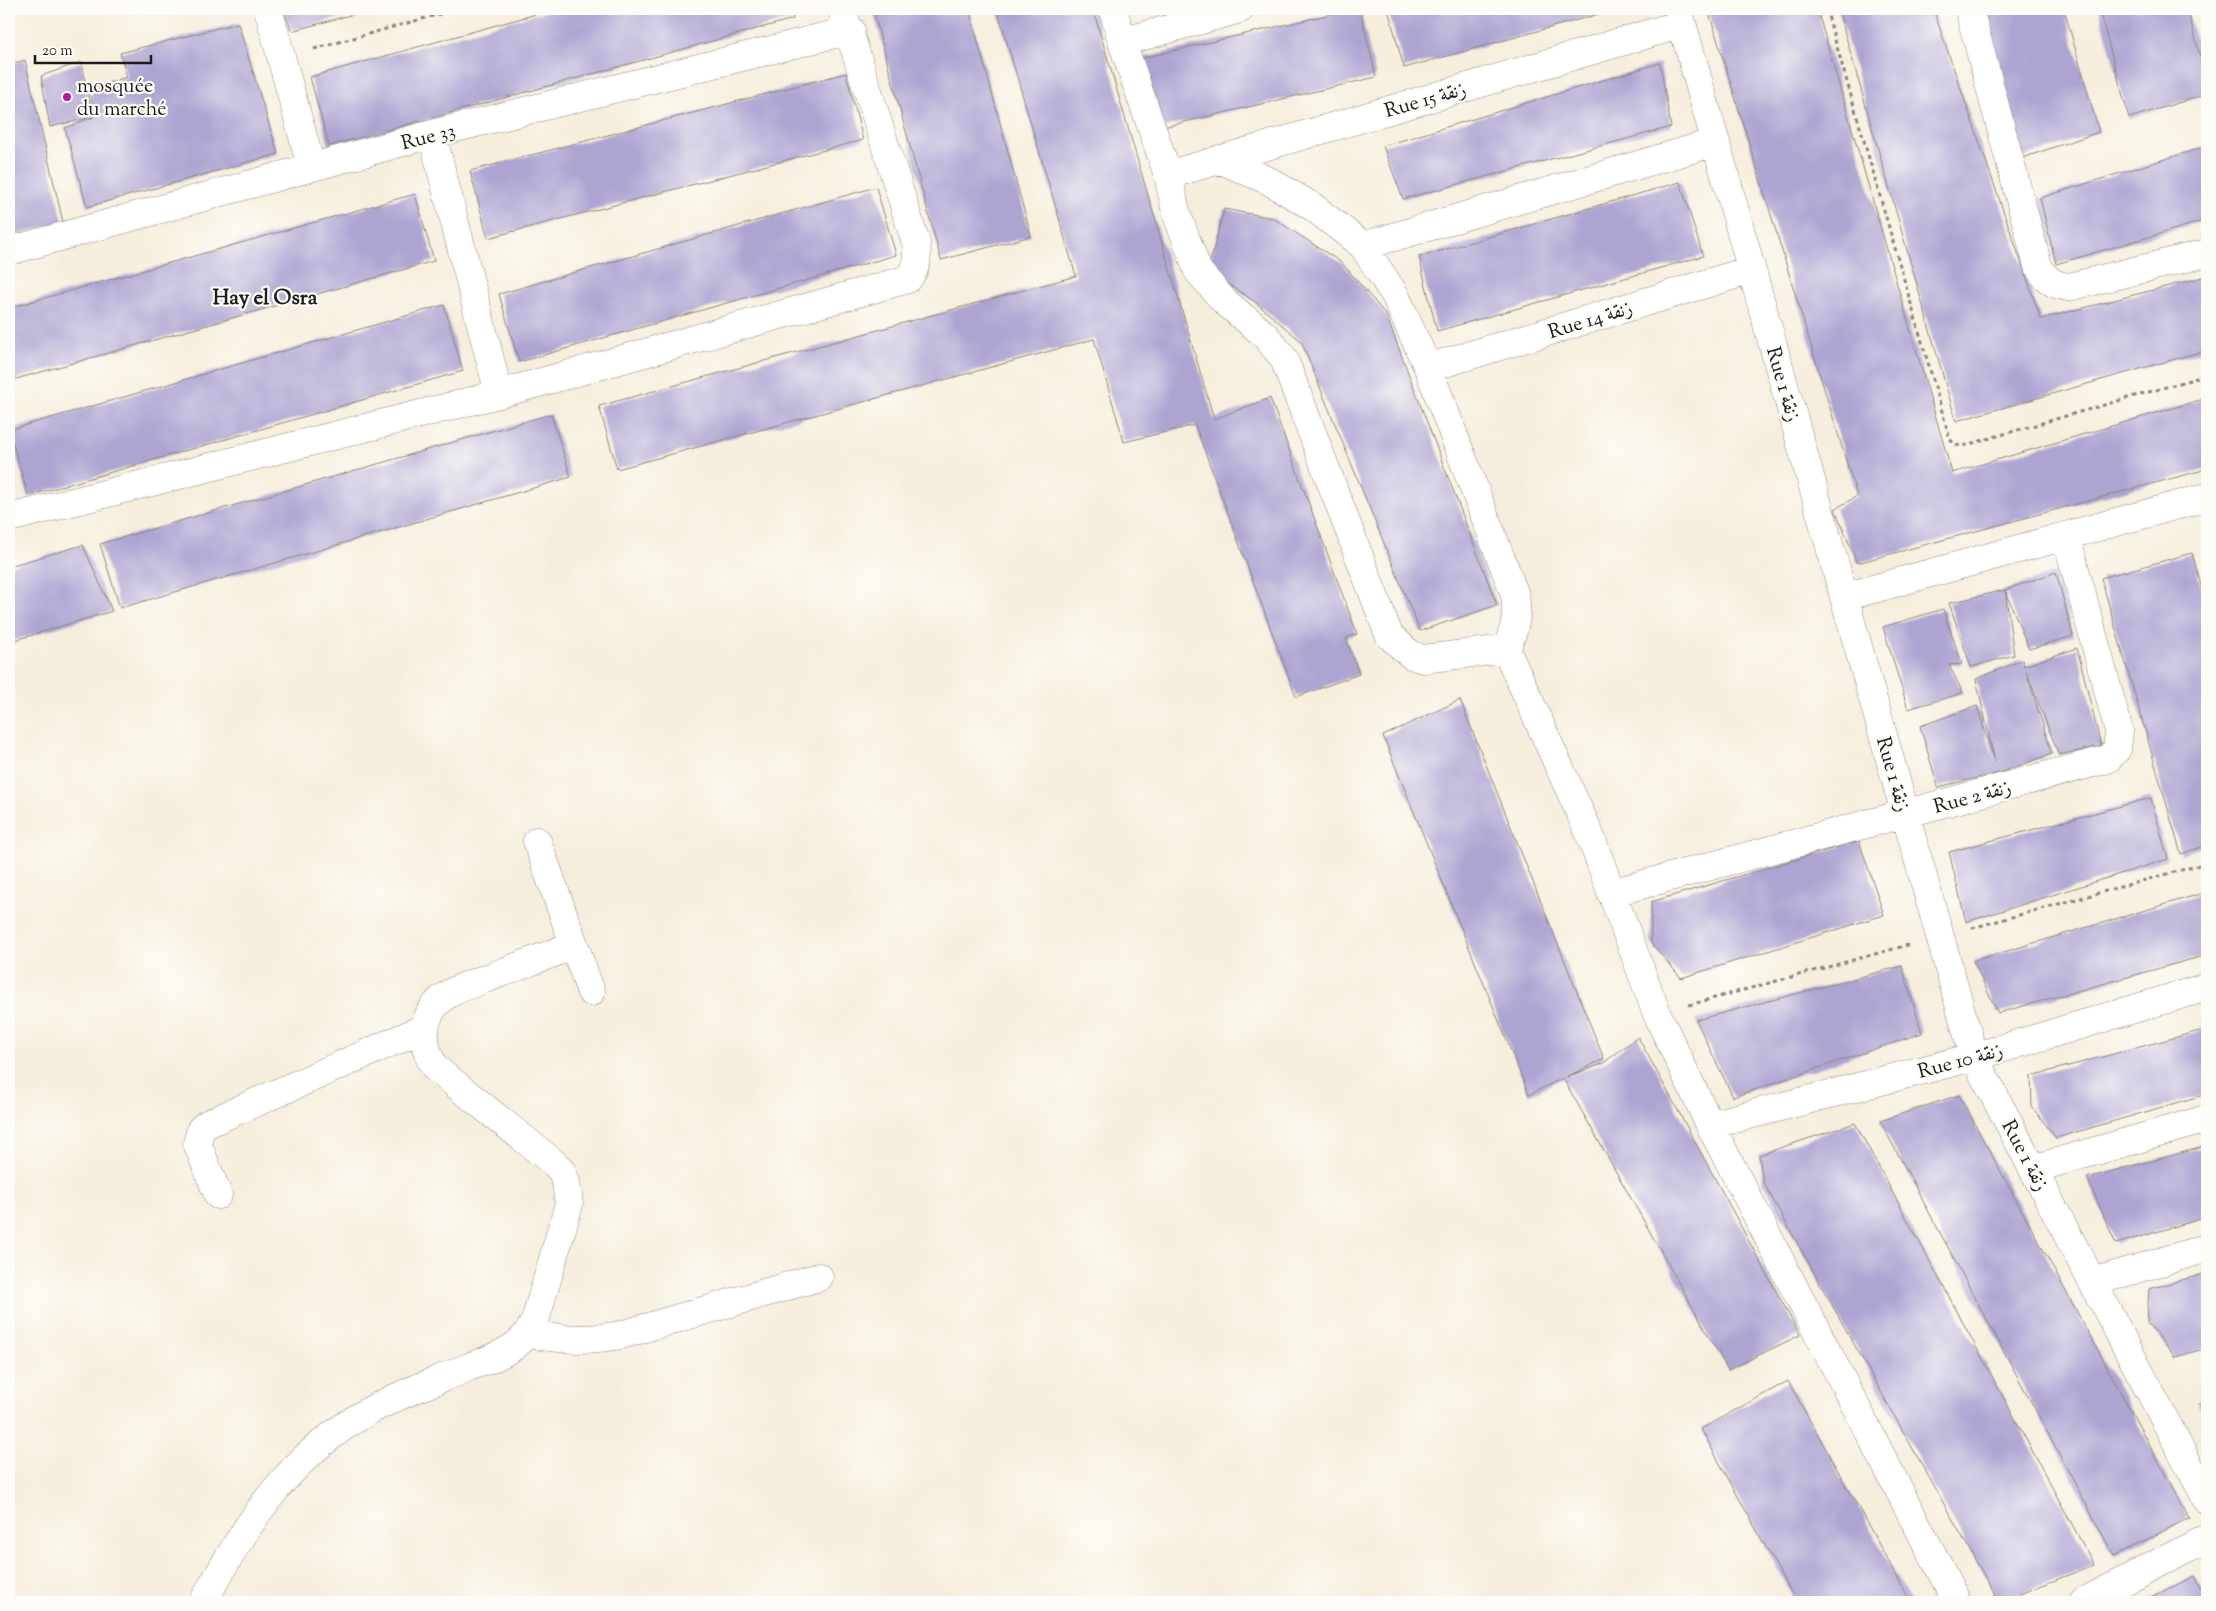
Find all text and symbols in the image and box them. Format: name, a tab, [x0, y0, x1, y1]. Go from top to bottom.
scale bar	[35, 32, 151, 64]
text: 20 m	[42, 41, 73, 62]
place label: mosquée du marché	[77, 73, 167, 125]
street label: Rue 15 زنقة	[1381, 76, 1470, 127]
marker: mosquée du marché	[61, 91, 73, 103]
street label: Rue 33	[398, 118, 459, 159]
district label: Hay el Osra	[213, 284, 318, 314]
street label: Rue 14 زنقة	[1545, 295, 1637, 348]
street label: Rue 1 زنقة	[1757, 344, 1806, 426]
street label: Rue 1 زنقة	[1867, 734, 1916, 816]
street label: Rue 2 زنقة	[1931, 774, 2015, 823]
street label: Rue 10 زنقة	[1915, 1037, 2007, 1088]
street label: Rue 1 زنقة	[1993, 1115, 2055, 1197]

